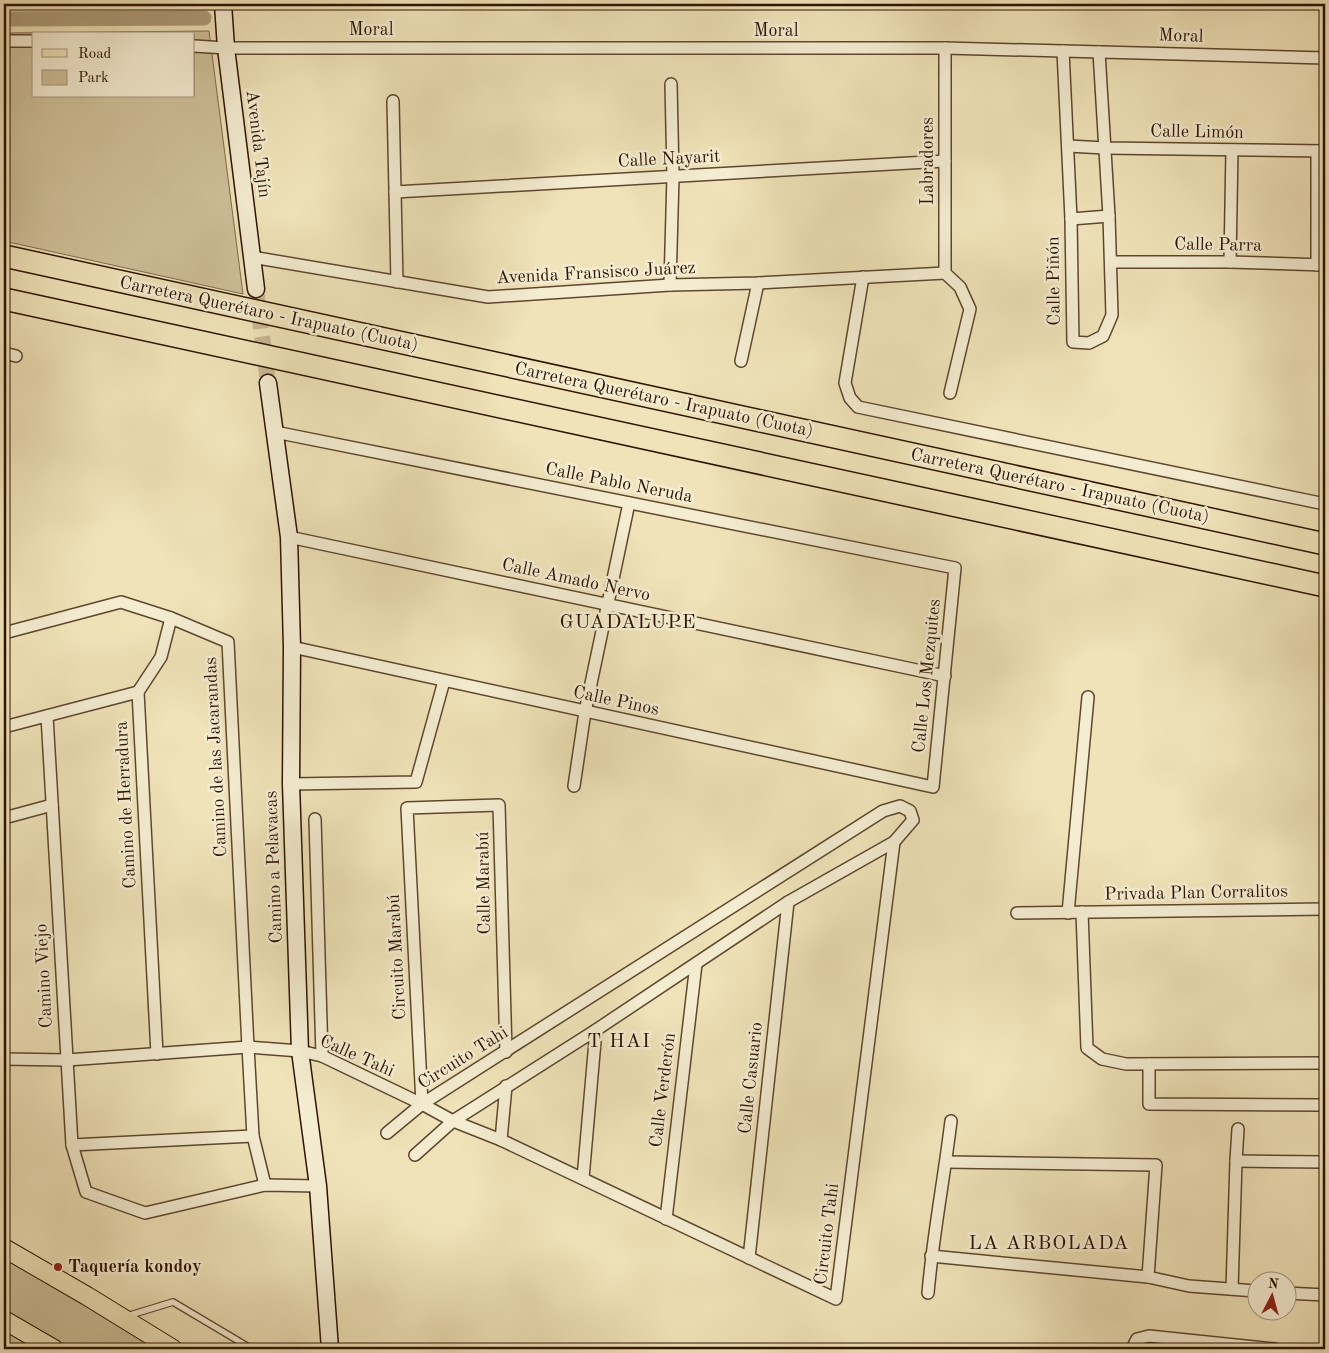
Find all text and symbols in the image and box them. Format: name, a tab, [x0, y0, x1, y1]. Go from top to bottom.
street label: Moral	[348, 21, 394, 39]
street label: Moral	[753, 22, 799, 40]
street label: Moral	[1158, 26, 1204, 46]
legend	[32, 32, 195, 98]
text: Road	[78, 47, 112, 62]
text: Park	[78, 71, 109, 86]
street label: Avenida Tajín	[242, 89, 274, 199]
street label: Labradores	[919, 117, 937, 205]
street label: Calle Limón	[1150, 122, 1244, 142]
street label: Calle Nayarit	[617, 147, 721, 171]
street label: Calle Parra	[1174, 235, 1262, 255]
street label: Calle Piñón	[1044, 236, 1064, 326]
street label: Avenida Fransisco Juárez	[496, 259, 696, 287]
street label: Carretera Querétaro - Irapuato (Cuota)	[118, 273, 420, 354]
street label: Carretera Querétaro - Irapuato (Cuota)	[513, 359, 815, 440]
street label: Carretera Querétaro - Irapuato (Cuota)	[909, 445, 1211, 526]
street label: Calle Pablo Neruda	[544, 460, 694, 506]
street label: Calle Amado Nervo	[500, 555, 652, 605]
street label: Calle Los Mezquites	[910, 598, 944, 754]
district label: GUADALUPE	[559, 613, 697, 633]
street label: Camino de las Jacarandas	[202, 656, 230, 858]
street label: Calle Pinos	[571, 683, 661, 719]
street label: Camino de Herradura	[113, 721, 139, 889]
street label: Camino a Pelavacas	[262, 790, 286, 944]
street label: Calle Marabú	[474, 831, 494, 935]
street label: Privada Plan Corralitos	[1104, 882, 1288, 904]
street label: Circuito Marabú	[385, 893, 409, 1020]
street label: Camino Viejo	[32, 923, 56, 1029]
street label: Calle Casuario	[736, 1021, 766, 1135]
street label: Circuito Tahi	[415, 1023, 511, 1093]
street label: Calle Verderón	[647, 1031, 679, 1148]
street label: Calle Tahi	[317, 1032, 397, 1080]
district label: T HAI	[587, 1032, 651, 1052]
street label: Circuito Tahi	[812, 1182, 842, 1286]
district label: LA ARBOLADA	[969, 1234, 1129, 1254]
place label: Taquería kondoy	[68, 1258, 202, 1276]
marker: Taquería kondoy	[52, 1261, 64, 1273]
north arrow	[1246, 1270, 1296, 1320]
text: N	[1267, 1277, 1280, 1292]

